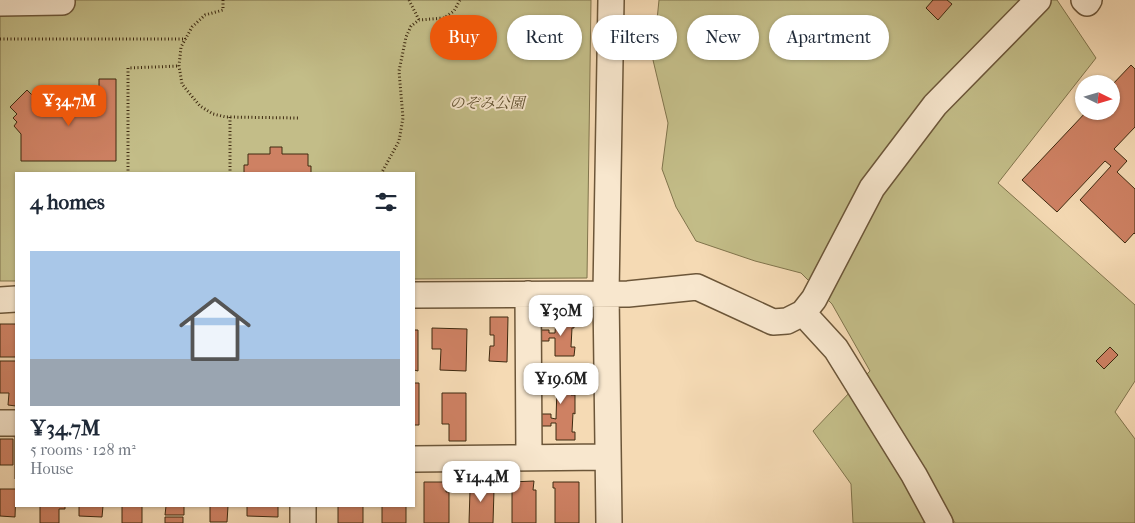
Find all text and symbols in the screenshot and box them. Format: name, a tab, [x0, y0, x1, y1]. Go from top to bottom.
chip: Buy	[430, 15, 497, 60]
chip: Rent	[507, 15, 582, 60]
chip: Filters	[592, 15, 677, 60]
chip: New	[687, 15, 759, 60]
chip: Apartment	[769, 15, 889, 60]
north arrow	[1075, 75, 1120, 120]
map controls	[1075, 75, 1120, 120]
pin: ¥34.7M	[28, 84, 110, 127]
text: ¥34.7M	[42, 91, 96, 110]
park label: のぞみ公園	[449, 94, 527, 112]
icon: filters	[372, 188, 400, 216]
text: 4 homes	[30, 190, 105, 214]
icon: home	[170, 284, 260, 374]
pin: ¥30M	[531, 294, 591, 337]
text: ¥30M	[540, 301, 582, 320]
pin: ¥19.6M	[520, 362, 602, 405]
text: ¥19.6M	[535, 369, 587, 388]
text: ¥34.7M	[30, 416, 100, 440]
text: 5 rooms · 128 m²	[30, 440, 136, 459]
text: House	[30, 459, 73, 478]
pin: ¥14.4M	[440, 460, 522, 503]
text: ¥14.4M	[453, 467, 509, 486]

